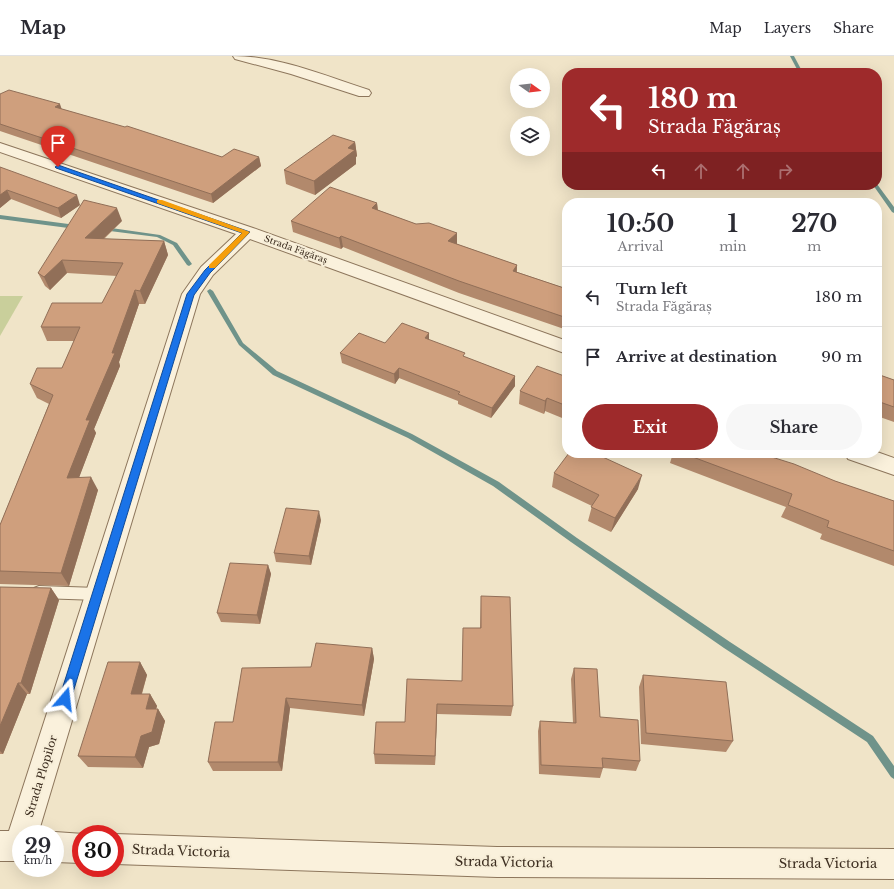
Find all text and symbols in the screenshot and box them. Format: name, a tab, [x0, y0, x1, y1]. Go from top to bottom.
text: Map	[20, 16, 66, 39]
text: Map	[709, 19, 742, 37]
text: Layers	[764, 19, 811, 37]
text: Share	[833, 19, 874, 37]
north arrow	[510, 68, 550, 108]
map controls	[510, 68, 550, 156]
text: 180 m	[648, 81, 738, 116]
icon: left	[582, 84, 634, 136]
button: layers	[510, 116, 550, 156]
text: Strada Făgăraș	[648, 116, 781, 138]
pin	[41, 126, 75, 167]
icon: arrive	[47, 132, 69, 154]
icon: left	[648, 160, 670, 182]
icon: ahead	[690, 160, 712, 182]
icon: ahead	[732, 160, 754, 182]
icon: right	[774, 160, 796, 182]
text: 10:50	[607, 209, 674, 238]
text: 1	[728, 209, 738, 238]
text: 270	[791, 209, 837, 238]
street label: Strada Făgăraș	[263, 232, 329, 266]
text: Arrival	[618, 238, 664, 255]
text: min	[719, 238, 747, 255]
text: m	[807, 238, 821, 255]
text: Turn left	[616, 279, 687, 298]
icon: left	[582, 286, 604, 308]
text: 180 m	[815, 287, 862, 306]
text: Strada Făgăraș	[616, 298, 712, 315]
icon: arrive	[582, 346, 604, 368]
text: Arrive at destination	[616, 347, 777, 366]
text: 90 m	[821, 347, 862, 366]
button: Exit	[582, 404, 718, 450]
button: Share	[726, 404, 862, 450]
position arrow	[44, 678, 86, 720]
street label: Strada Plopilor	[22, 733, 60, 819]
speed limit sign: 30	[72, 825, 124, 877]
text: 29	[25, 834, 51, 858]
street label: Strada Victoria	[132, 841, 231, 861]
street label: Strada Victoria	[455, 853, 554, 871]
text: km/h	[24, 854, 52, 867]
street label: Strada Victoria	[779, 855, 878, 872]

